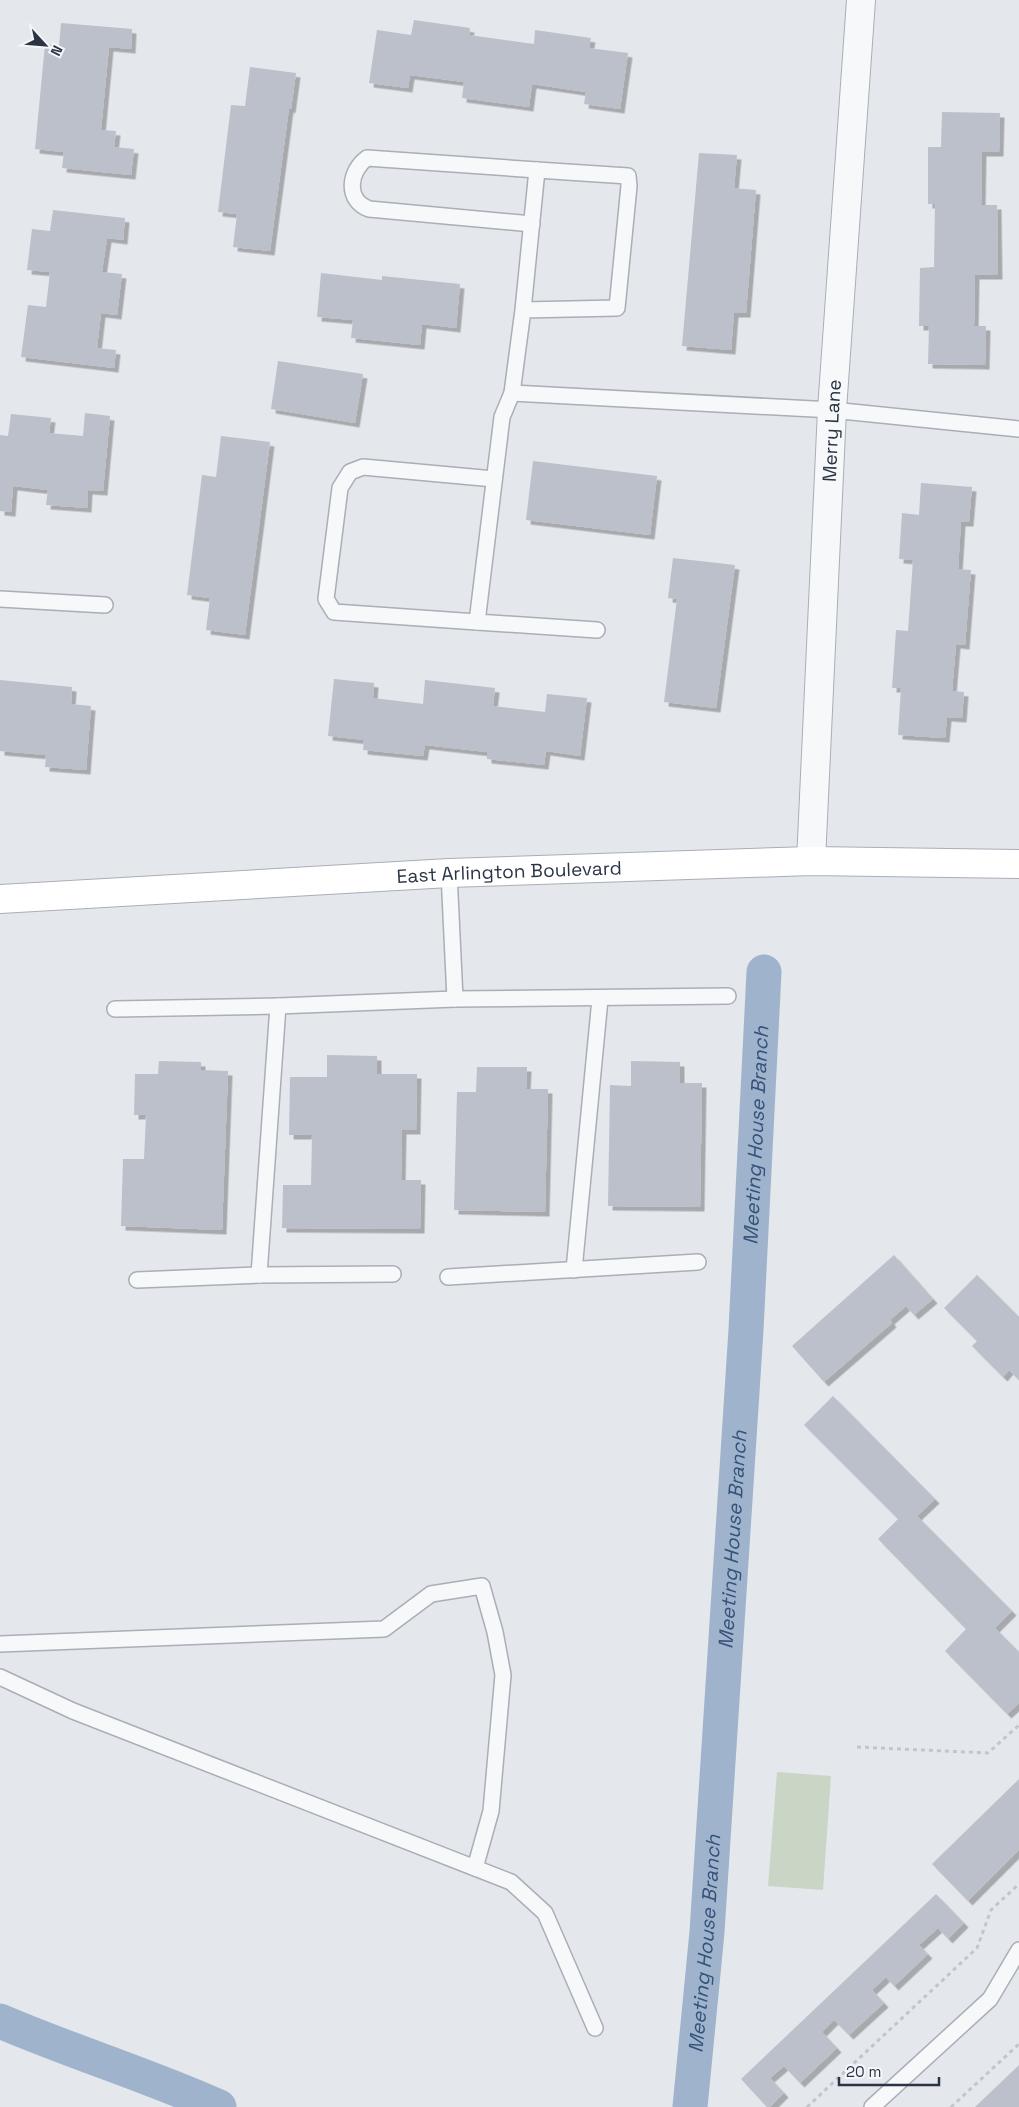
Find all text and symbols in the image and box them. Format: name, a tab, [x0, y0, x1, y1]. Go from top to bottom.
north arrow	[20, 20, 70, 70]
text: N	[47, 43, 67, 59]
street label: Merry Lane	[816, 378, 847, 482]
street label: East Arlington Boulevard	[396, 855, 622, 889]
water label: Meeting House Branch	[737, 1025, 774, 1245]
water label: Meeting House Branch	[712, 1429, 753, 1650]
water label: Meeting House Branch	[682, 1833, 726, 2054]
scale bar	[839, 2054, 939, 2086]
text: 20 m	[846, 2062, 881, 2081]

